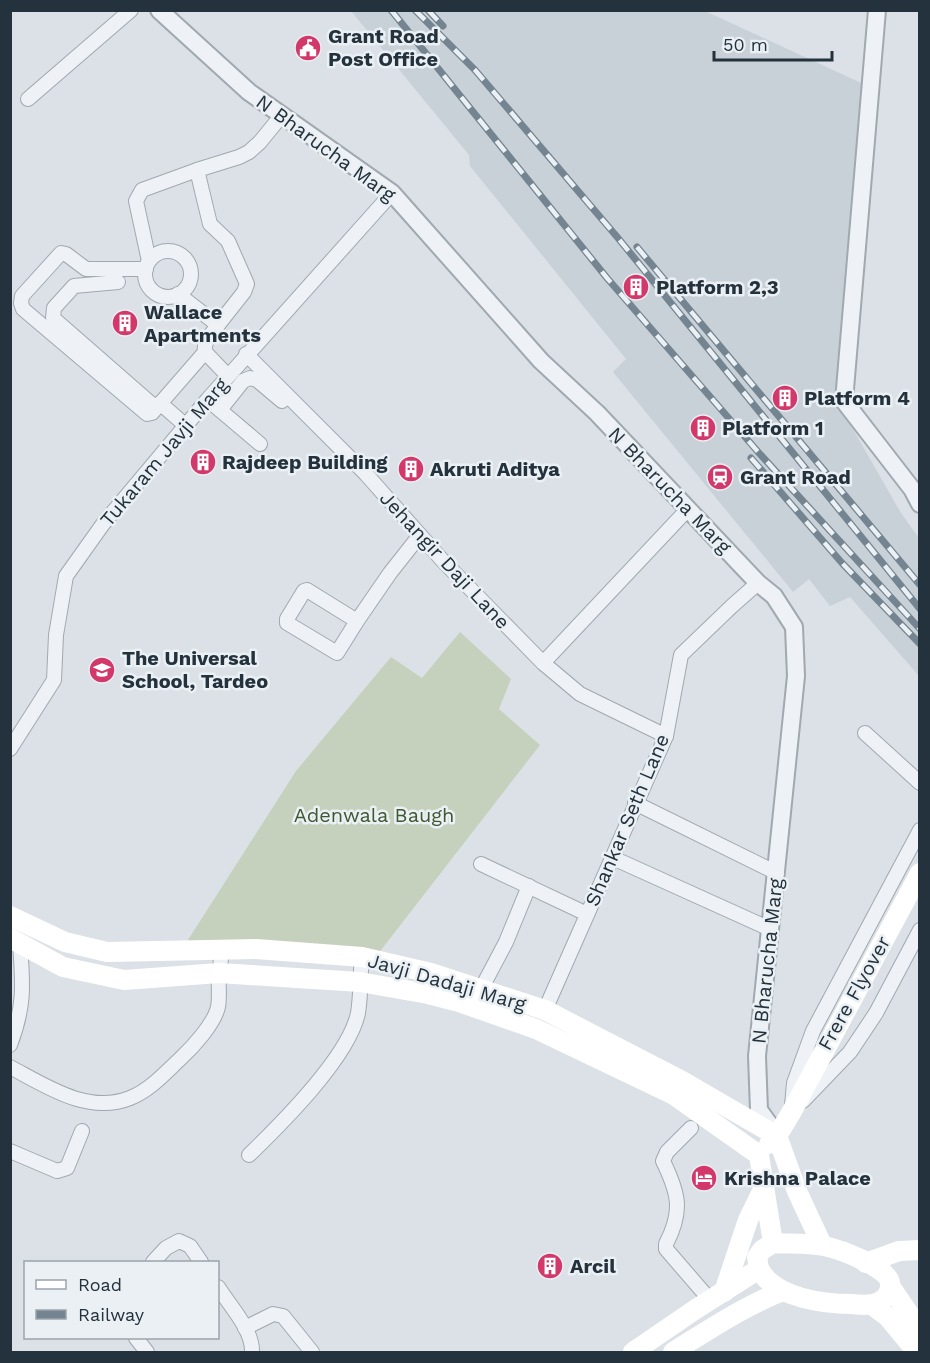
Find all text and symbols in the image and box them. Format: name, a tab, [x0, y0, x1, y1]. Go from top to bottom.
place label: Grant Road Post Office	[328, 24, 439, 71]
scale bar	[714, 24, 832, 62]
public building icon: Grant Road Post Office	[293, 33, 323, 63]
text: 50 m	[723, 34, 768, 55]
street label: N Bharucha Marg	[252, 89, 401, 207]
building icon: Platform 2,3	[621, 272, 651, 302]
place label: Platform 2,3	[656, 275, 779, 299]
place label: Wallace Apartments	[144, 300, 261, 347]
building icon: Wallace Apartments	[110, 308, 140, 338]
street label: Tukaram Javji Marg	[95, 373, 233, 531]
building icon: Platform 4	[770, 383, 800, 413]
place label: Platform 4	[804, 386, 910, 410]
building icon: Platform 1	[688, 413, 718, 443]
place label: Platform 1	[722, 416, 824, 440]
street label: N Bharucha Marg	[603, 422, 737, 559]
building icon: Rajdeep Building	[188, 447, 218, 477]
place label: Rajdeep Building	[222, 450, 388, 474]
building icon: Akruti Aditya	[396, 454, 426, 484]
place label: Akruti Aditya	[430, 457, 560, 481]
station icon: Grant Road	[705, 462, 735, 492]
place label: Grant Road	[740, 465, 851, 489]
street label: Jehangir Daji Lane	[375, 486, 515, 634]
place label: The Universal School, Tardeo	[122, 646, 268, 693]
school or university icon: The Universal School, Tardeo	[87, 655, 117, 685]
street label: Shankar Seth Lane	[580, 730, 674, 910]
park label: Adenwala Baugh	[294, 803, 454, 827]
street label: N Bharucha Marg	[746, 877, 788, 1045]
street label: Frere Flyover	[813, 932, 895, 1054]
street label: Javji Dadaji Marg	[365, 948, 529, 1016]
hotel icon: Krishna Palace	[689, 1163, 719, 1193]
place label: Krishna Palace	[724, 1166, 871, 1190]
building icon: Arcil	[535, 1251, 565, 1281]
place label: Arcil	[570, 1254, 616, 1278]
legend	[24, 1261, 219, 1339]
text: Road	[78, 1274, 122, 1295]
text: Railway	[78, 1304, 145, 1325]

